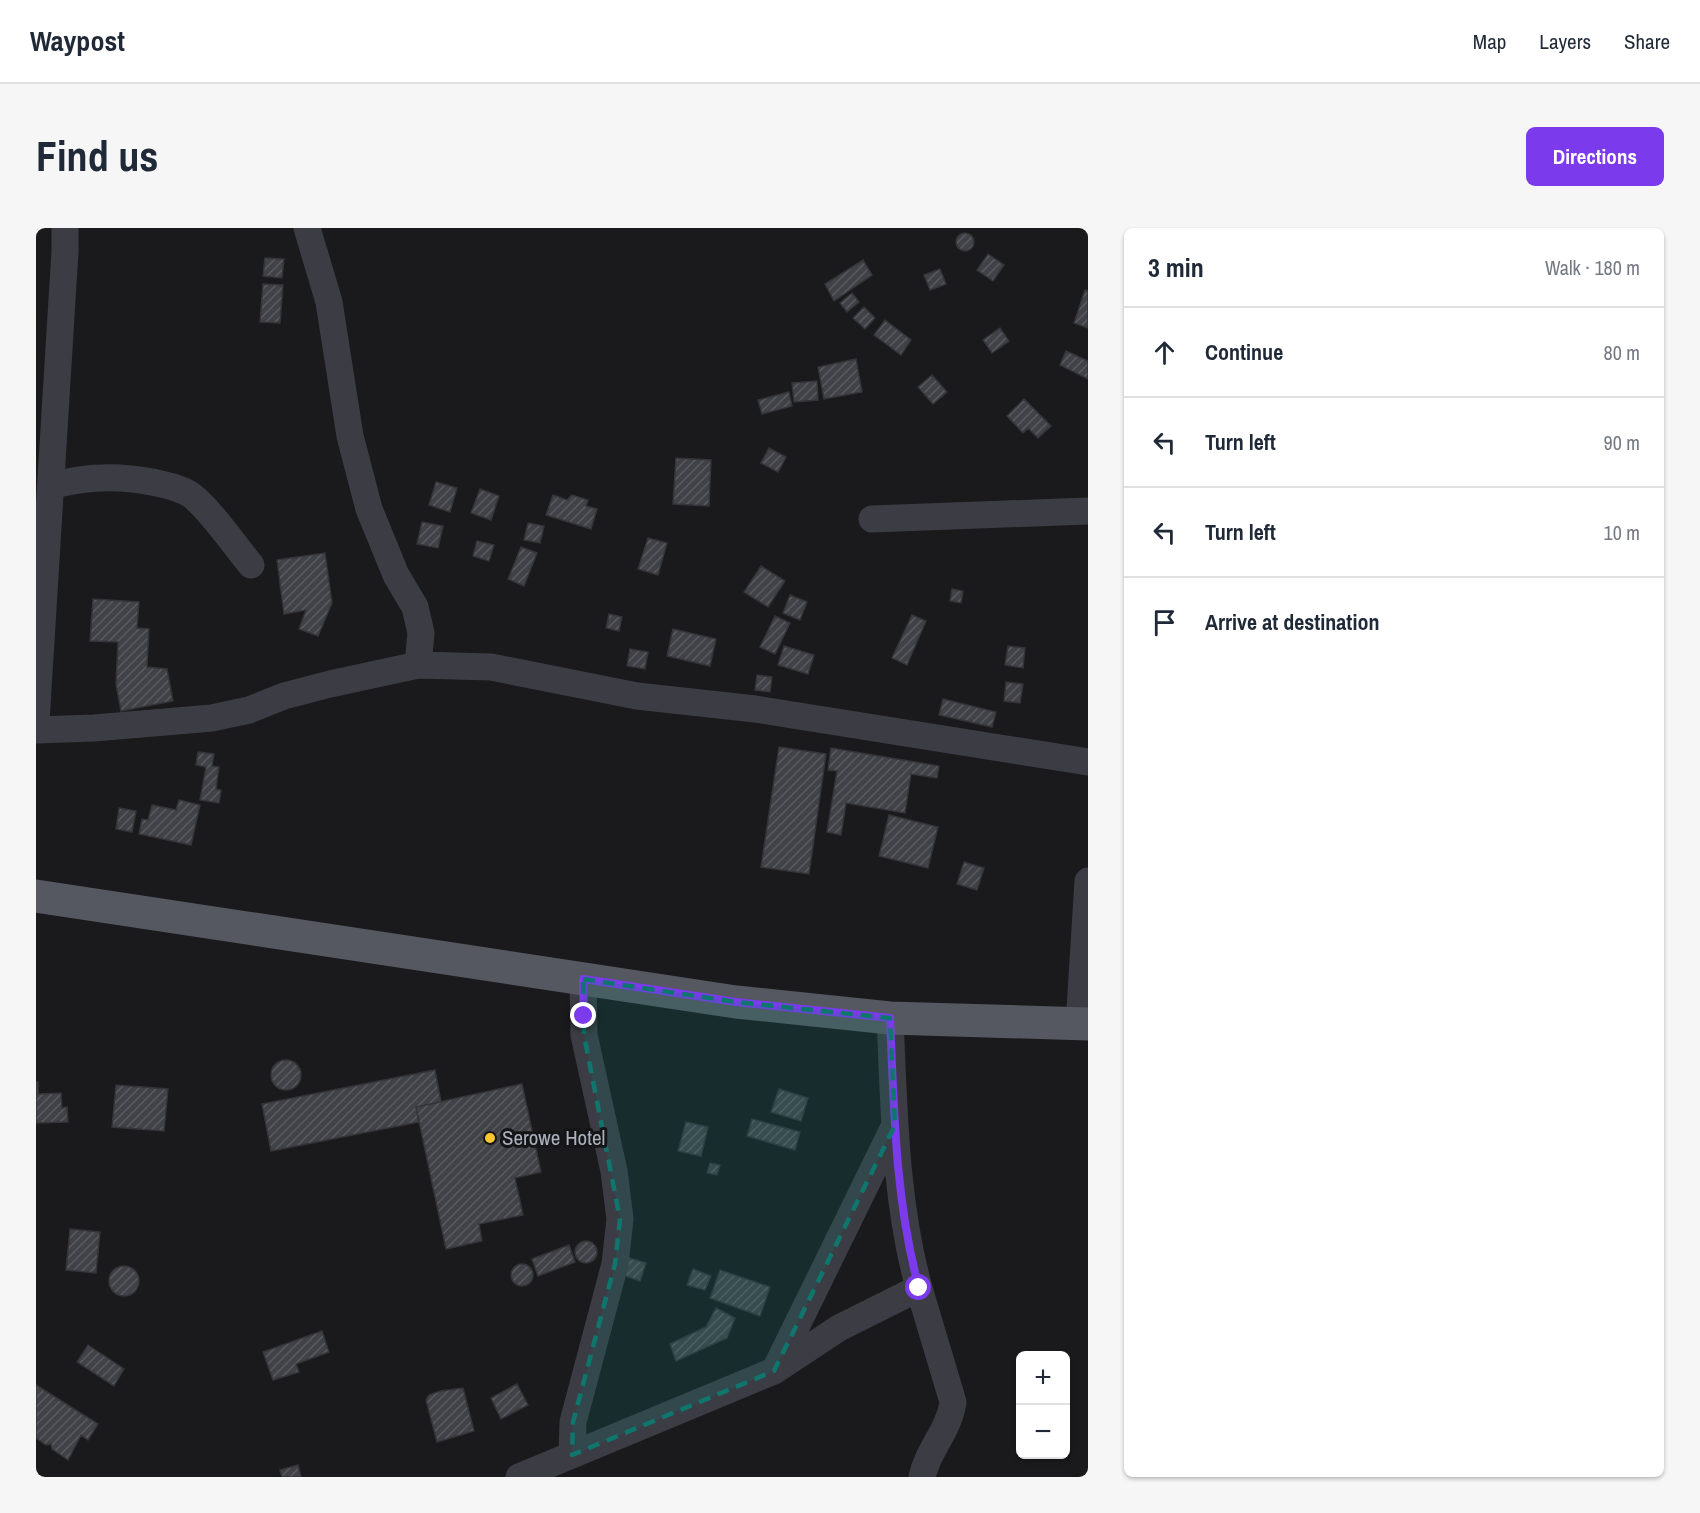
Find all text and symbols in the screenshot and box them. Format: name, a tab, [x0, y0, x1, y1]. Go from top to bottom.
text: Waypost	[30, 22, 125, 60]
text: Map	[1473, 27, 1506, 56]
text: Layers	[1539, 27, 1591, 56]
text: Share	[1624, 27, 1670, 56]
button: Directions	[1526, 127, 1664, 186]
text: Find us	[36, 128, 158, 184]
text: 3 min	[1148, 250, 1204, 285]
text: Walk · 180 m	[1545, 254, 1640, 281]
icon: ahead	[1148, 336, 1181, 369]
text: Continue	[1205, 337, 1283, 367]
text: 80 m	[1604, 339, 1640, 366]
icon: left	[1148, 426, 1181, 459]
text: Turn left	[1205, 427, 1276, 457]
text: 90 m	[1604, 429, 1640, 456]
icon: left	[1148, 516, 1181, 549]
text: Turn left	[1205, 517, 1276, 547]
text: 10 m	[1604, 519, 1640, 546]
icon: arrive	[1148, 606, 1181, 639]
text: Arrive at destination	[1205, 607, 1379, 637]
route end	[570, 1002, 596, 1028]
place label: Serowe Hotel	[502, 1123, 605, 1152]
marker: Serowe Hotel	[483, 1131, 497, 1145]
route start	[905, 1274, 931, 1300]
map controls	[1016, 1351, 1070, 1459]
button: +	[1016, 1351, 1070, 1405]
button: −	[1016, 1405, 1070, 1459]

